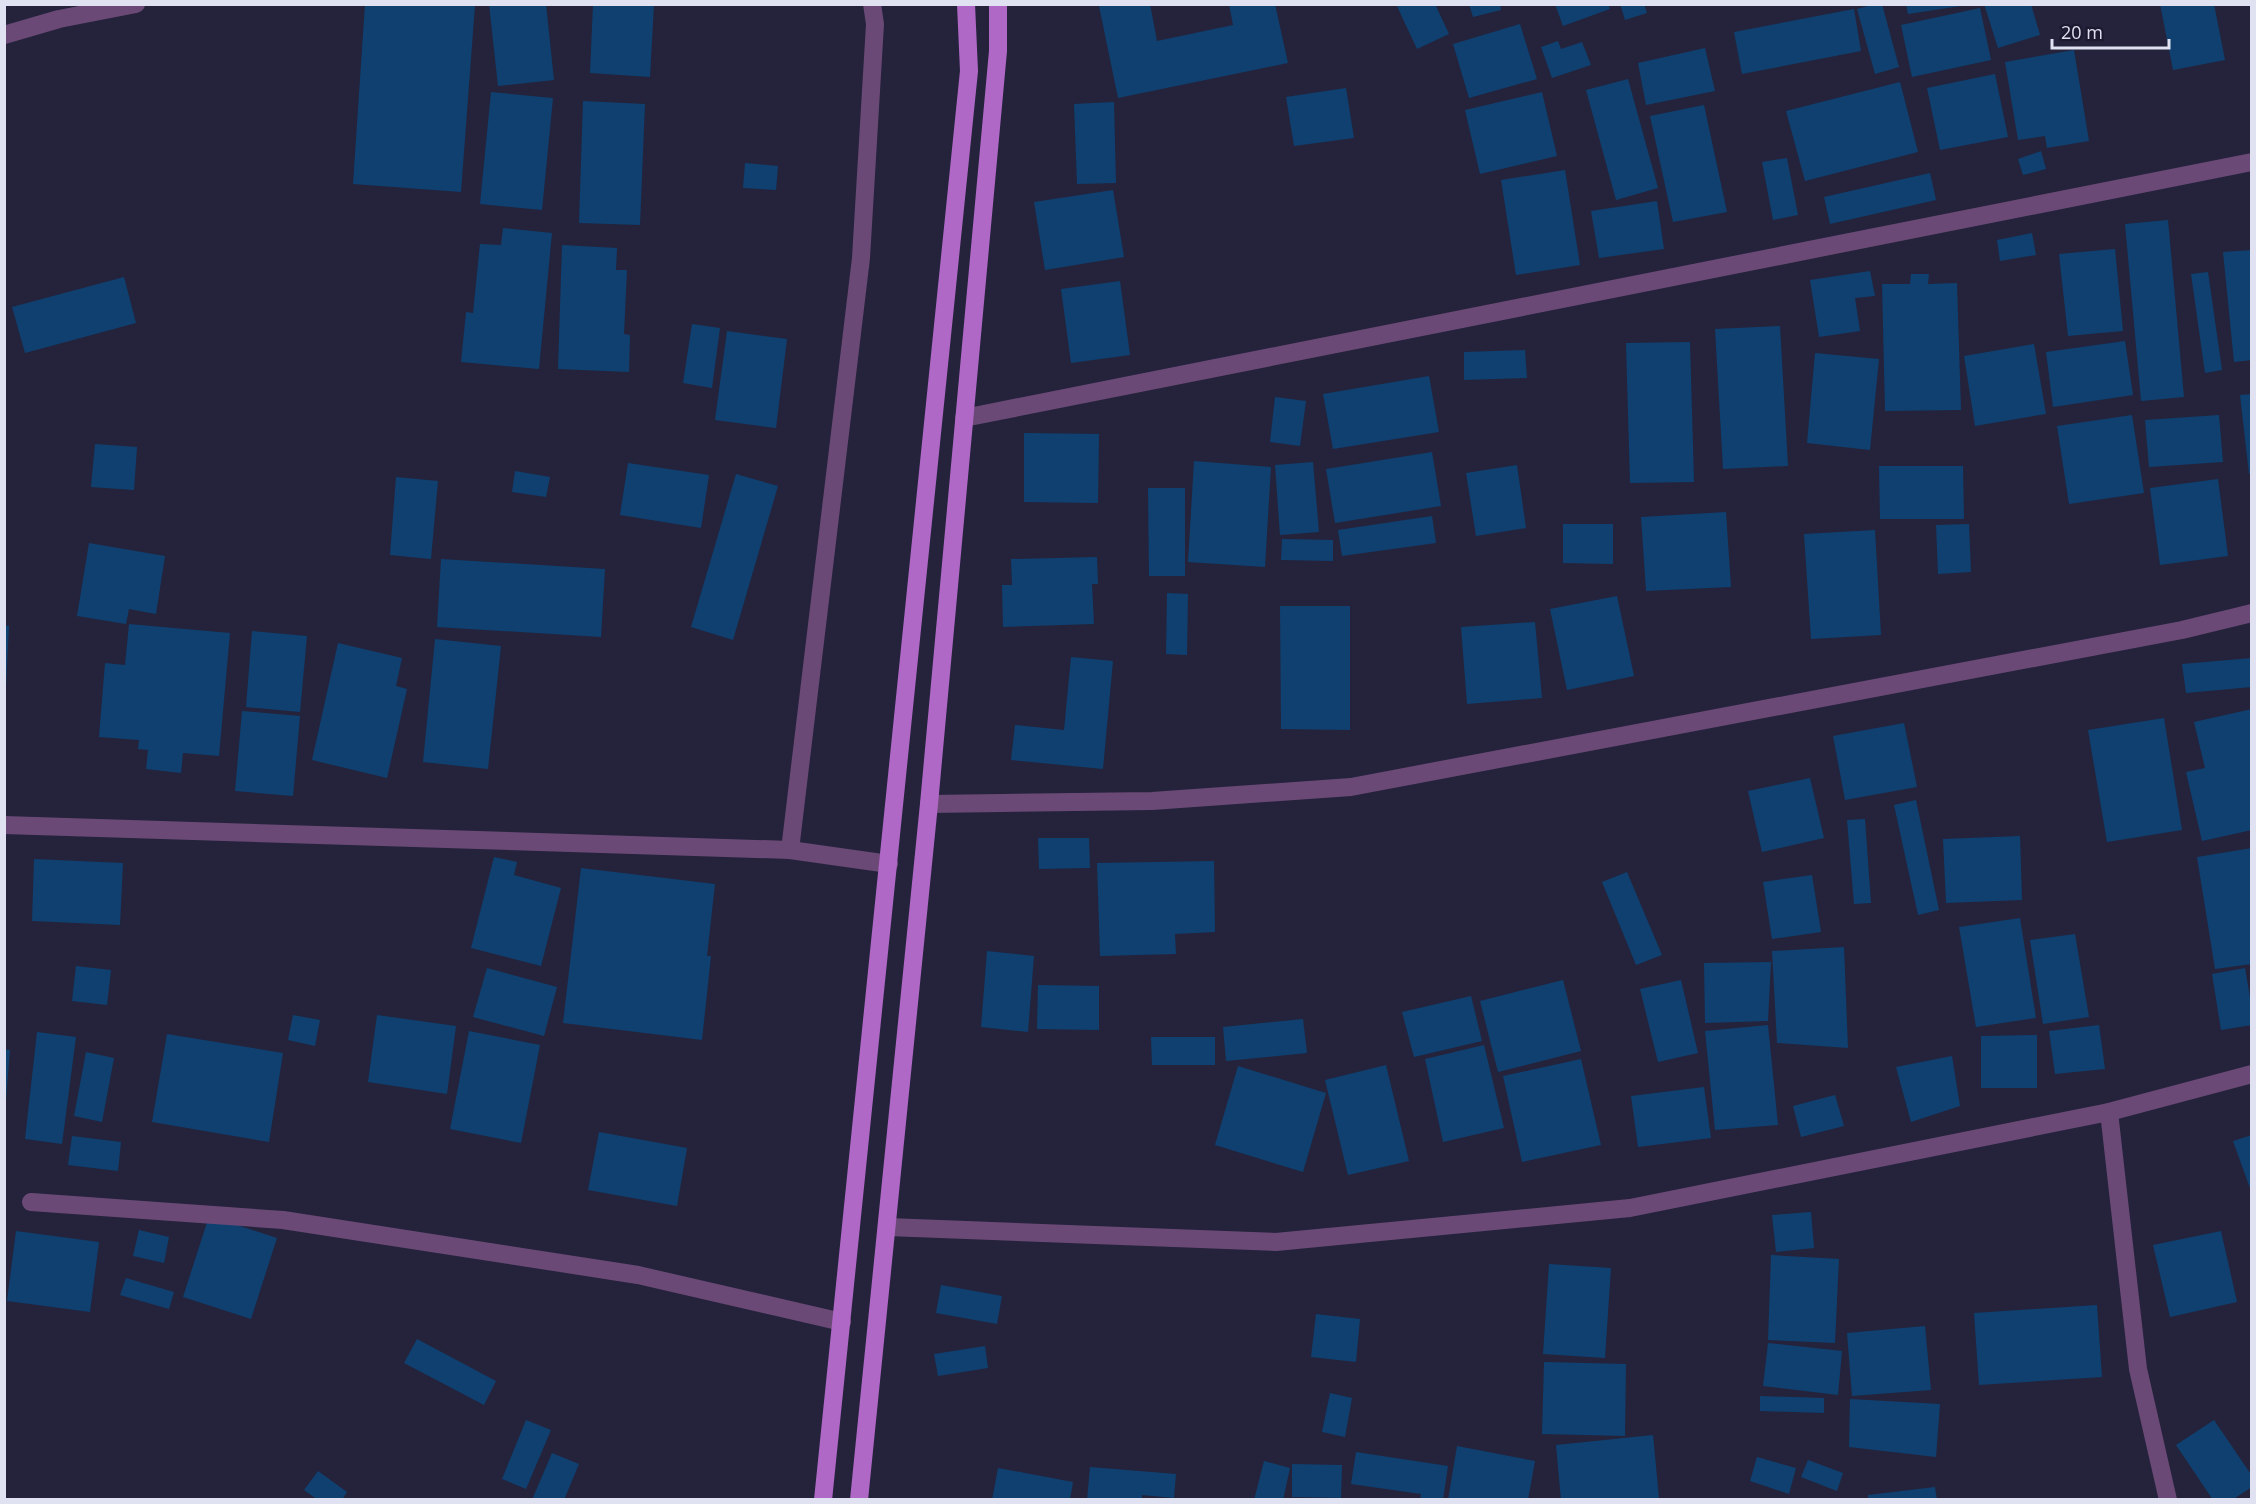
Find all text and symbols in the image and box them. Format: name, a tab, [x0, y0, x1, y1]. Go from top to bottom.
scale bar	[2052, 12, 2169, 50]
text: 20 m	[2061, 20, 2103, 44]

